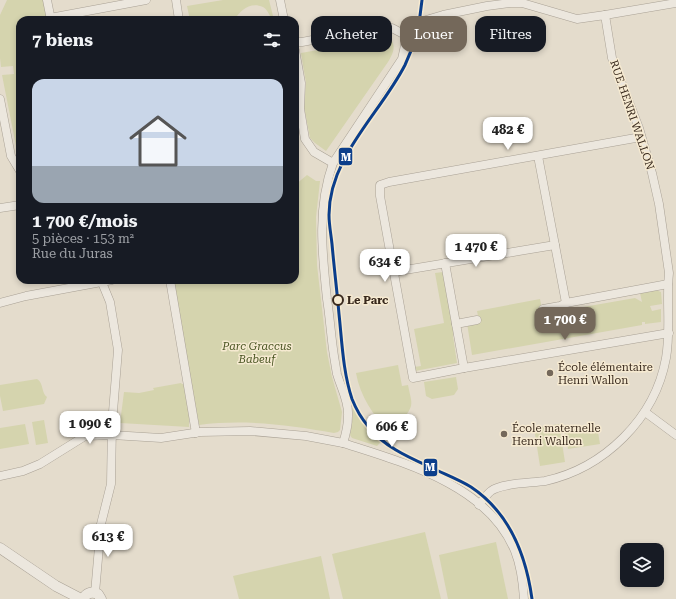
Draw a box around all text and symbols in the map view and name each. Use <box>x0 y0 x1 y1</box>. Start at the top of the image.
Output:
chip: Acheter <box>311 16 392 52</box>
chip: Louer <box>400 16 467 52</box>
chip: Filtres <box>475 16 546 52</box>
icon: filters <box>261 29 283 51</box>
text: 7 biens <box>32 30 93 50</box>
street label: RUE HENRI WALLON <box>607 58 657 172</box>
icon: home <box>122 105 194 177</box>
pin: 482 € <box>480 117 536 151</box>
text: 482 € <box>492 122 524 137</box>
line badge: M <box>338 147 353 166</box>
text: M <box>341 151 352 164</box>
text: 1 700 €/mois <box>32 211 138 231</box>
text: 5 pièces · 153 m² <box>32 231 134 246</box>
pin: 1 470 € <box>439 234 513 268</box>
text: 1 470 € <box>455 239 497 254</box>
text: Rue du Juras <box>32 246 113 261</box>
pin: 634 € <box>357 249 413 283</box>
text: 634 € <box>369 254 401 269</box>
marker: Le Parc <box>332 294 344 306</box>
place label: Le Parc <box>347 294 389 307</box>
pin: 1 700 € <box>528 307 602 341</box>
text: 1 700 € <box>544 312 586 327</box>
park label: Parc Graccus Babeuf <box>221 340 292 366</box>
place label: École élémentaire Henri Wallon <box>558 360 653 387</box>
marker: École élémentaire Henri Wallon <box>545 368 555 378</box>
pin: 1 090 € <box>53 411 127 445</box>
pin: 606 € <box>364 414 420 448</box>
text: 1 090 € <box>69 416 111 431</box>
text: 606 € <box>376 419 408 434</box>
place label: École maternelle Henri Wallon <box>512 421 601 448</box>
marker: École maternelle Henri Wallon <box>499 429 509 439</box>
line badge: M <box>423 458 438 477</box>
text: M <box>425 461 436 474</box>
pin: 613 € <box>80 524 136 558</box>
text: 613 € <box>92 529 124 544</box>
map controls <box>620 543 664 587</box>
button: layers <box>620 543 664 587</box>

